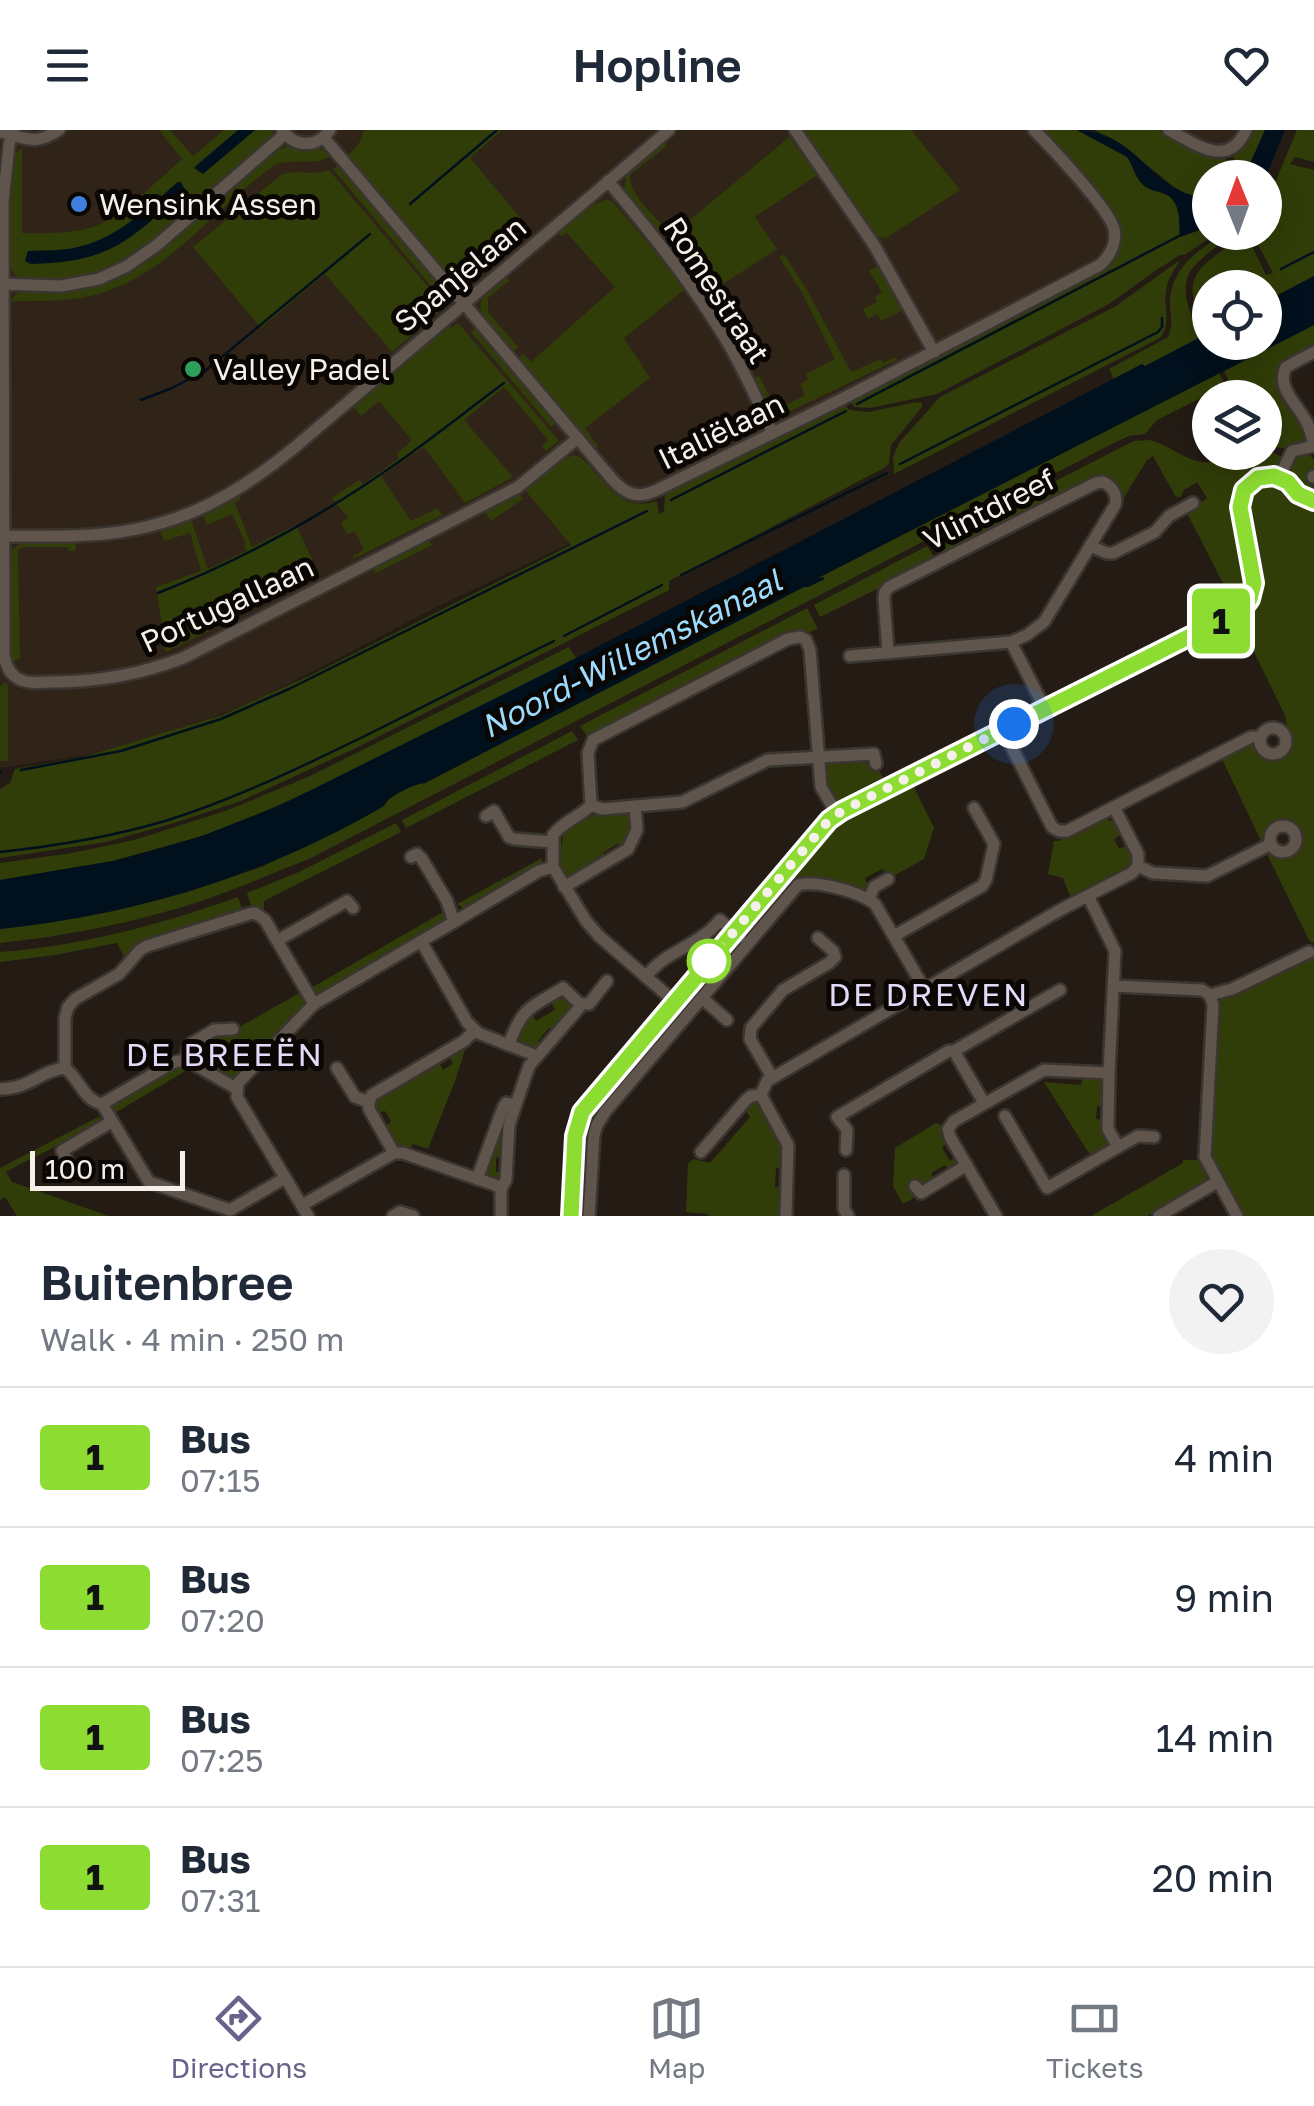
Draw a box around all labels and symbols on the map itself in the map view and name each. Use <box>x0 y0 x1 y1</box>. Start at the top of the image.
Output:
north arrow <box>1192 160 1282 250</box>
place label: Wensink Assen <box>99 186 317 222</box>
marker: Wensink Assen <box>68 193 90 215</box>
street label: Spanjelaan <box>387 209 533 339</box>
street label: Romestraat <box>656 210 778 370</box>
place label: Valley Padel <box>213 351 390 387</box>
marker: Valley Padel <box>182 358 204 380</box>
street label: Italiëlaan <box>652 385 790 477</box>
street label: Vlintdreef <box>917 460 1061 558</box>
street label: Portugallaan <box>135 548 319 660</box>
water label: Noord-Willemskanaal <box>474 560 789 745</box>
line badge: 1 <box>1188 588 1254 654</box>
your location <box>989 699 1039 749</box>
unlabelled marker <box>688 940 730 982</box>
district label: DE DREVEN <box>828 975 1030 1013</box>
district label: DE BREEËN <box>126 1035 324 1073</box>
scale bar <box>30 1146 185 1190</box>

